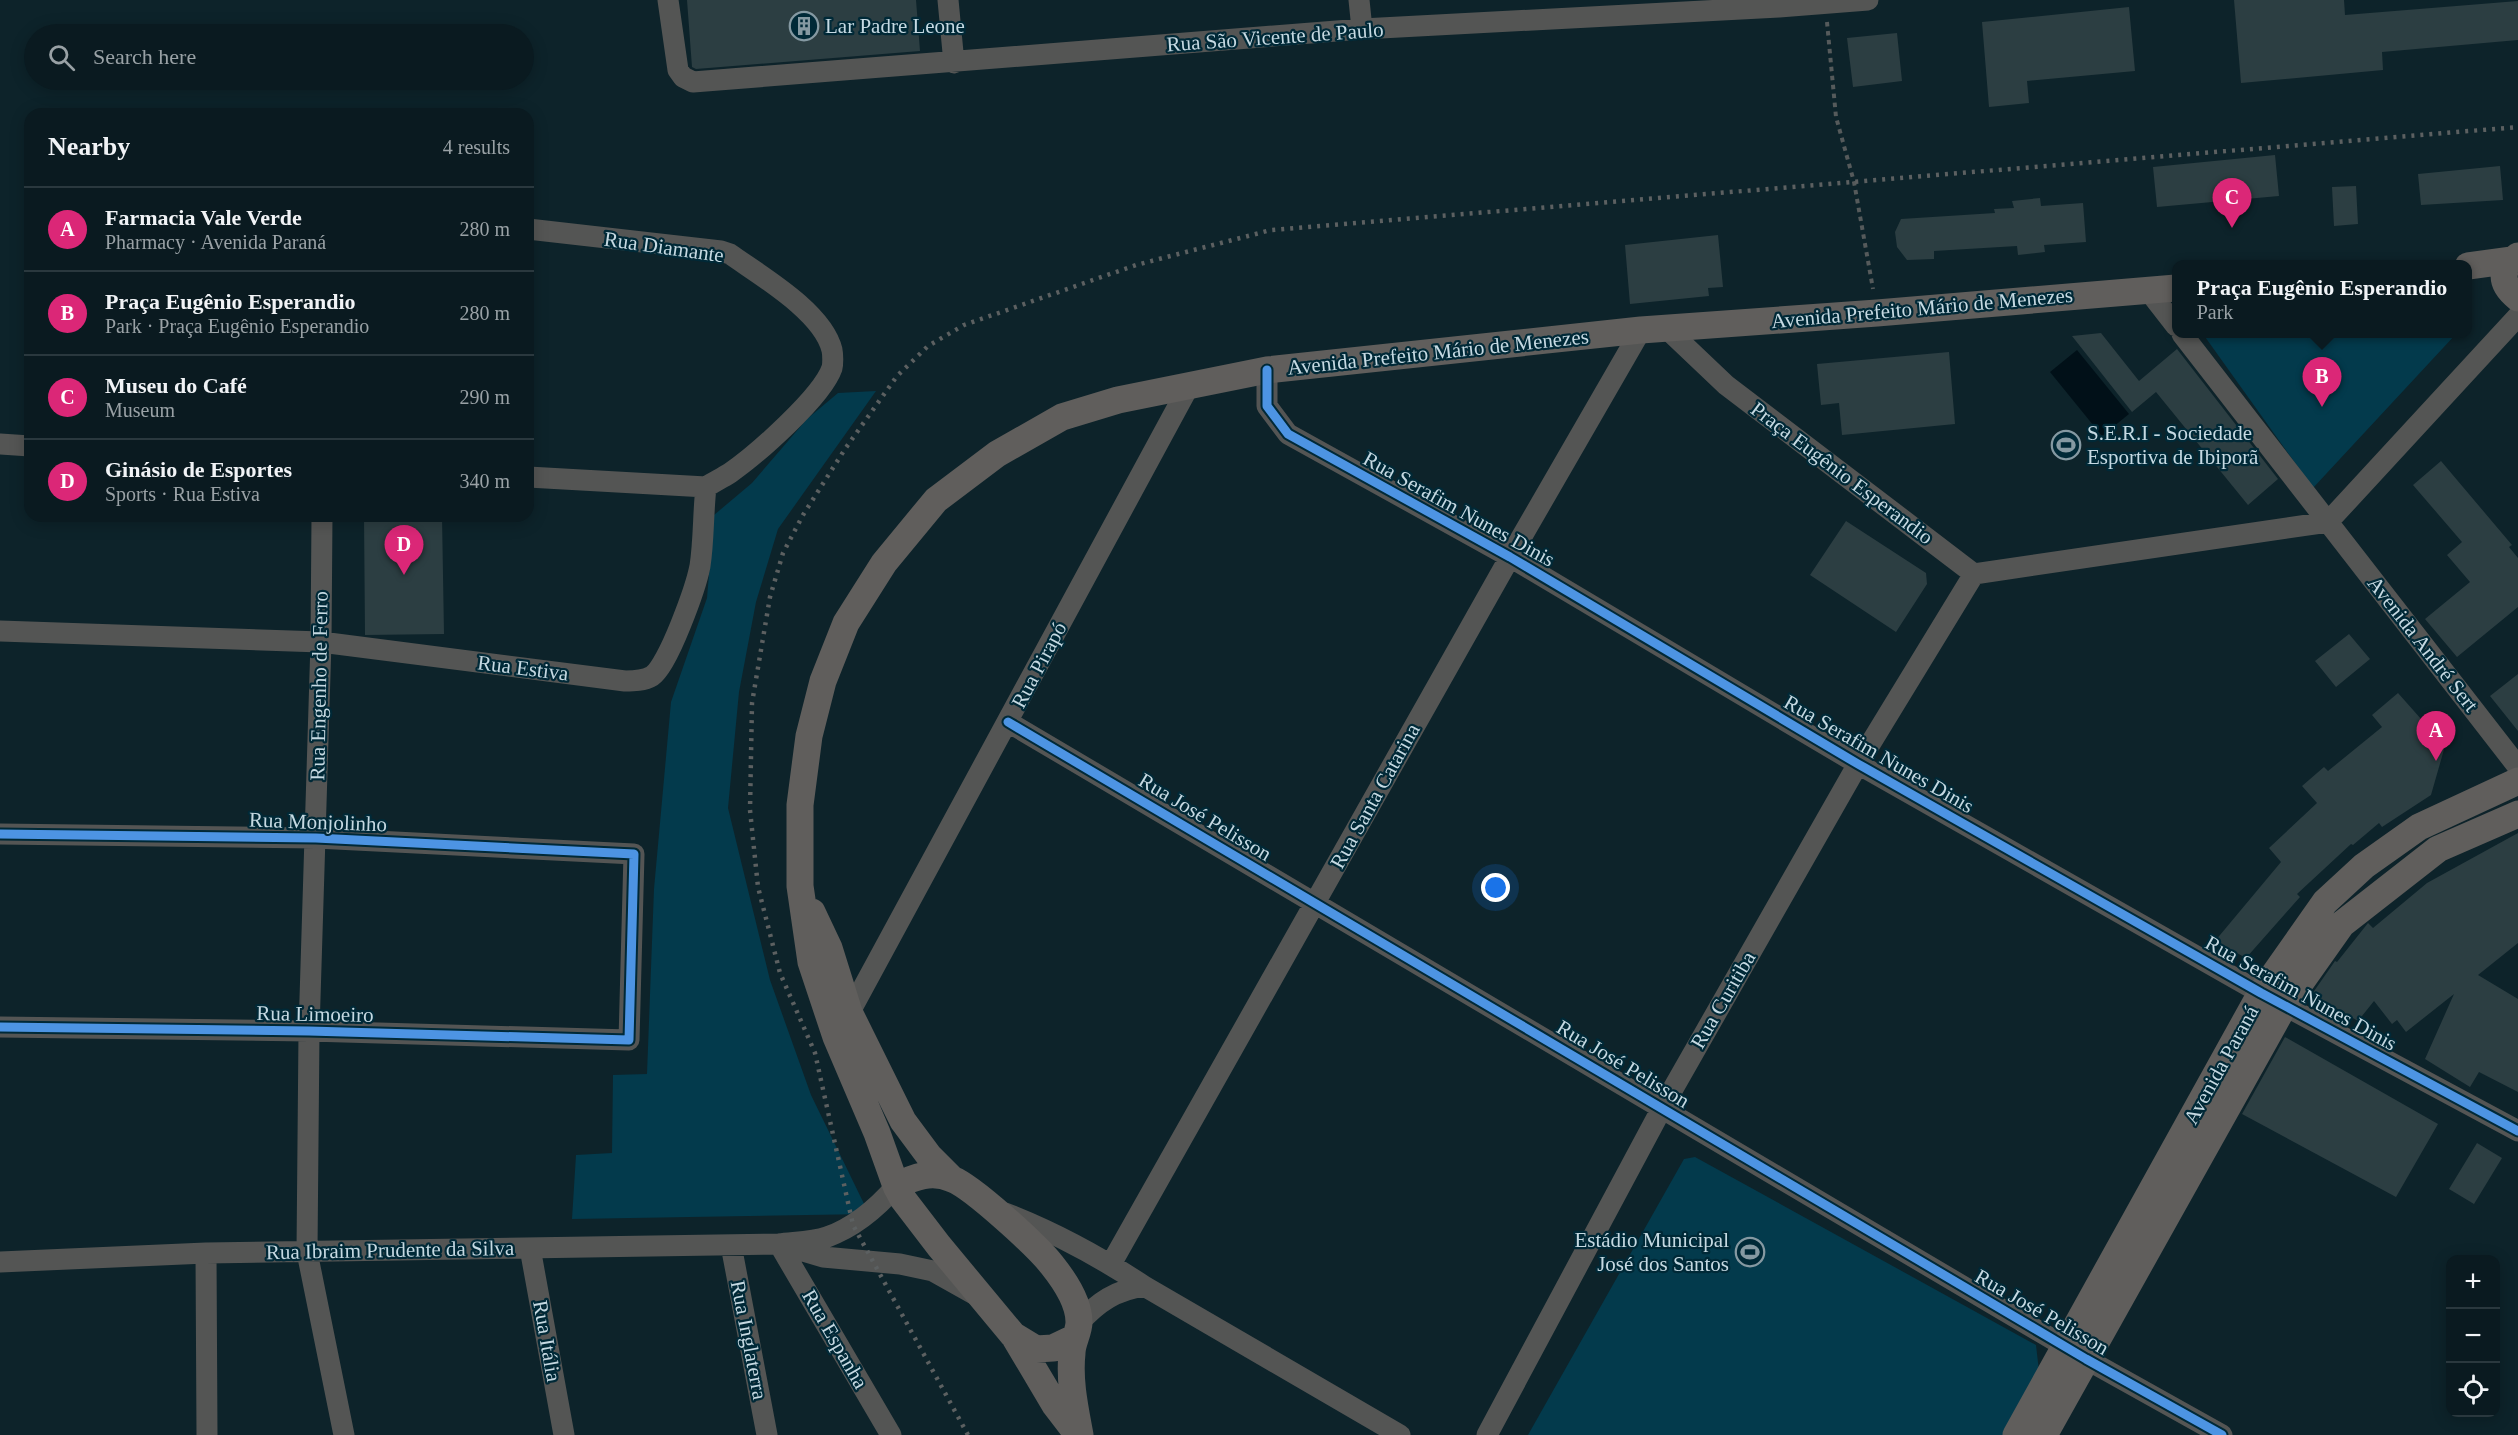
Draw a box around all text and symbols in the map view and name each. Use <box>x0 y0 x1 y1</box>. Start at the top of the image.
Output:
building icon: Lar Padre Leone <box>788 10 820 42</box>
place label: Lar Padre Leone <box>825 14 965 38</box>
street label: Rua São Vicente de Paulo <box>1166 17 1384 57</box>
search box <box>24 24 534 90</box>
icon: search <box>45 41 78 74</box>
text: Search here <box>93 44 196 69</box>
text: Nearby <box>48 132 130 161</box>
text: 4 results <box>443 136 510 158</box>
pin: C <box>2212 178 2252 228</box>
text: Farmacia Vale Verde <box>105 205 302 230</box>
text: A <box>60 218 75 240</box>
text: 280 m <box>459 218 510 240</box>
street label: Rua Diamante <box>603 227 725 267</box>
text: Pharmacy · Avenida Paraná <box>105 231 326 253</box>
popup <box>2172 260 2472 338</box>
text: Praça Eugênio Esperandio <box>2197 275 2447 300</box>
street label: Avenida Prefeito Mário de Menezes <box>1770 283 2074 333</box>
text: Praça Eugênio Esperandio <box>105 289 356 314</box>
text: Park <box>2197 301 2233 323</box>
text: B <box>61 302 74 324</box>
text: 280 m <box>459 302 510 324</box>
text: Park · Praça Eugênio Esperandio <box>105 315 369 337</box>
street label: Avenida Prefeito Mário de Menezes <box>1286 324 1590 380</box>
pin: B <box>2302 358 2342 407</box>
text: Museu do Café <box>105 373 247 398</box>
text: C <box>60 386 75 408</box>
text: 290 m <box>459 386 510 408</box>
street label: Praça Eugênio Esperandio <box>1746 397 1938 549</box>
text: Museum <box>105 399 175 421</box>
place label: S.E.R.I - Sociedade Esportiva de Ibiporã <box>2087 421 2259 469</box>
sports icon: S.E.R.I - Sociedade Esportiva de Ibiporã <box>2050 429 2082 461</box>
street label: Rua Serafim Nunes Dinis <box>1359 446 1559 572</box>
text: Ginásio de Esportes <box>105 457 292 482</box>
text: D <box>60 470 75 492</box>
text: 340 m <box>459 470 510 492</box>
text: Sports · Rua Estiva <box>105 483 260 505</box>
pin: D <box>384 526 424 575</box>
street label: Avenida André Sert <box>2363 572 2483 717</box>
street label: Rua Engenho de Ferro <box>305 591 333 781</box>
street label: Rua Pirapó <box>1006 618 1072 712</box>
street label: Rua Estiva <box>476 651 571 686</box>
street label: Rua Serafim Nunes Dinis <box>1780 690 1978 818</box>
pin: A <box>2416 712 2456 761</box>
street label: Rua Santa Catarina <box>1325 719 1425 873</box>
street label: Rua José Pelisson <box>1134 768 1276 866</box>
street label: Rua Monjolinho <box>248 808 388 836</box>
your location <box>1481 873 1510 902</box>
street label: Rua Serafim Nunes Dinis <box>2201 930 2401 1056</box>
street label: Rua Curitiba <box>1686 947 1761 1053</box>
street label: Rua Limoeiro <box>256 1001 374 1027</box>
street label: Avenida Paraná <box>2179 1001 2264 1129</box>
street label: Rua José Pelisson <box>1552 1015 1694 1113</box>
place label: Estádio Municipal José dos Santos <box>1574 1228 1729 1276</box>
street label: Rua Ibraim Prudente da Silva <box>266 1236 515 1264</box>
sports icon: Estádio Municipal José dos Santos <box>1734 1236 1766 1268</box>
map controls <box>2446 1255 2500 1417</box>
button: + <box>2446 1255 2500 1309</box>
street label: Rua José Pelisson <box>1971 1264 2114 1360</box>
street label: Rua Inglaterra <box>726 1278 772 1402</box>
street label: Rua Espanha <box>797 1285 873 1393</box>
street label: Rua Itália <box>528 1298 566 1384</box>
button: − <box>2446 1309 2500 1363</box>
button: locate <box>2446 1363 2500 1417</box>

